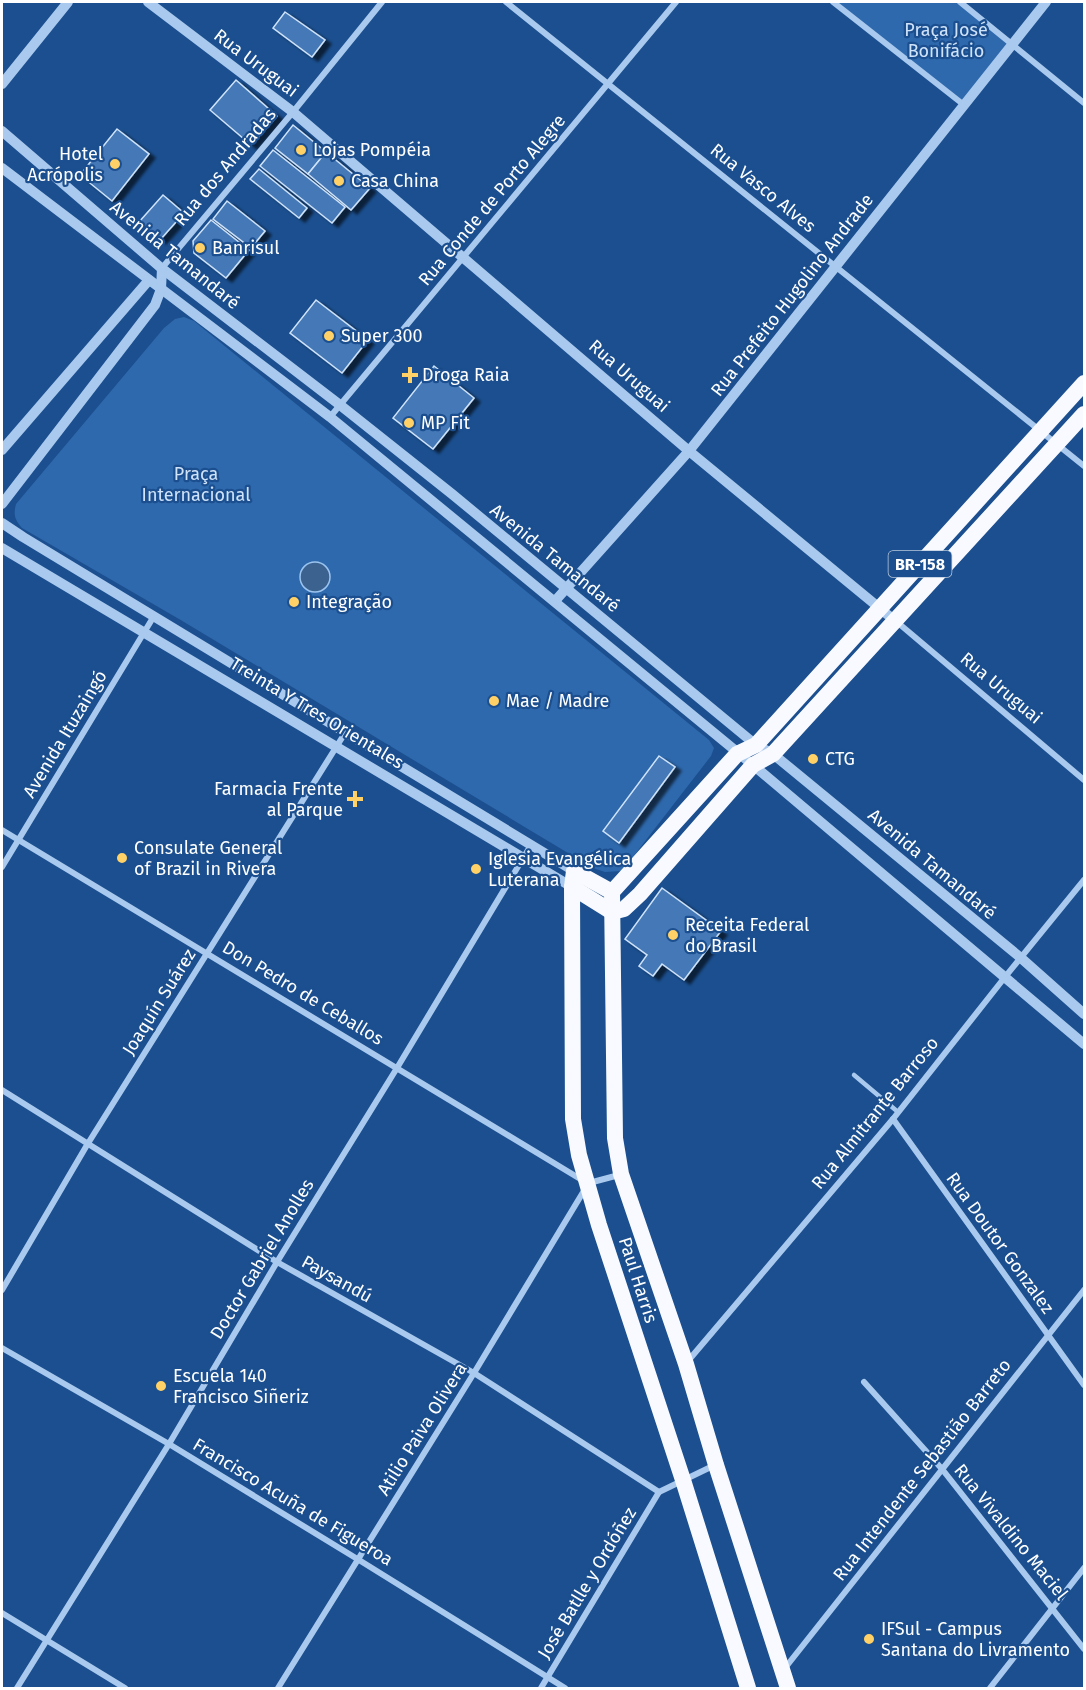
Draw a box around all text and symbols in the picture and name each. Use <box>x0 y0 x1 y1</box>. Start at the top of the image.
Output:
park label: Praça José Bonifácio <box>904 19 988 62</box>
street label: Rua Uruguai <box>210 24 302 102</box>
street label: Rua dos Andradas <box>169 104 281 230</box>
street label: Rua Conde de Porto Alegre <box>414 110 570 290</box>
place label: Lojas Pompéia <box>313 139 431 161</box>
street label: Rua Vasco Alves <box>706 139 820 237</box>
place label: Hotel Acrópolis <box>27 143 103 186</box>
marker: Lojas Pompéia <box>294 143 308 157</box>
marker: Hotel Acrópolis <box>108 157 122 171</box>
place label: Casa China <box>351 170 439 192</box>
marker: Casa China <box>332 174 346 188</box>
street label: Rua Prefeito Hugolino Andrade <box>706 189 878 401</box>
street label: Avenida Tamandaré <box>106 196 244 314</box>
place label: Banrisul <box>212 237 279 259</box>
marker: Banrisul <box>193 241 207 255</box>
place label: Super 300 <box>341 325 423 347</box>
marker: Super 300 <box>322 329 336 343</box>
street label: Rua Uruguai <box>584 335 674 417</box>
place label: Droga Raia <box>422 364 509 386</box>
marker: Droga Raia <box>403 368 417 382</box>
place label: MP Fit <box>421 412 471 434</box>
marker: MP Fit <box>402 416 416 430</box>
park label: Praça Internacional <box>142 463 250 506</box>
street label: Avenida Tamandaré <box>486 499 624 617</box>
road number: BR-158 <box>888 551 952 577</box>
place label: Integração <box>306 591 392 613</box>
marker: Integração <box>287 595 301 609</box>
street label: Rua Uruguai <box>956 647 1046 729</box>
street label: Treinta Y Tres Orientales <box>226 652 408 774</box>
street label: Avenida Ituzaingó <box>18 666 112 802</box>
place label: Mae / Madre <box>506 690 609 712</box>
marker: Mae / Madre <box>487 694 501 708</box>
place label: CTG <box>825 748 855 770</box>
marker: CTG <box>806 752 820 766</box>
place label: Farmacia Frente al Parque <box>214 778 343 821</box>
marker: Farmacia Frente al Parque <box>348 792 362 806</box>
street label: Avenida Tamandaré <box>863 804 1001 924</box>
place label: Consulate General of Brazil in Rivera <box>134 837 282 880</box>
place label: Iglesia Evangélica Luterana <box>488 848 631 891</box>
marker: Consulate General of Brazil in Rivera <box>115 851 129 865</box>
marker: Iglesia Evangélica Luterana <box>469 862 483 876</box>
place label: Receita Federal do Brasil <box>685 914 809 957</box>
marker: Receita Federal do Brasil <box>666 928 680 942</box>
street label: Don Pedro de Ceballos <box>218 936 388 1050</box>
street label: Joaquín Suárez <box>118 945 201 1059</box>
street label: Rua Almitrante Barroso <box>807 1032 943 1194</box>
street label: Rua Doutor Gonzalez <box>941 1168 1059 1318</box>
street label: Doctor Gabriel Anolles <box>205 1175 319 1343</box>
street label: Paul Harris <box>614 1234 662 1326</box>
street label: Paysandú <box>298 1251 376 1307</box>
street label: Rua Intendente Sebastião Barreto <box>828 1355 1016 1585</box>
street label: Atilio Paiva Olivera <box>372 1359 472 1499</box>
place label: Escuela 140 Francisco Siñeriz <box>173 1365 309 1408</box>
marker: Escuela 140 Francisco Siñeriz <box>154 1379 168 1393</box>
street label: Francisco Acuña de Figueroa <box>189 1433 397 1571</box>
street label: Rua Vivaldino Maciel <box>949 1460 1073 1604</box>
street label: José Batlle y Ordóñez <box>533 1503 641 1663</box>
place label: IFSul - Campus Santana do Livramento <box>881 1618 1070 1661</box>
marker: IFSul - Campus Santana do Livramento <box>862 1632 876 1646</box>

